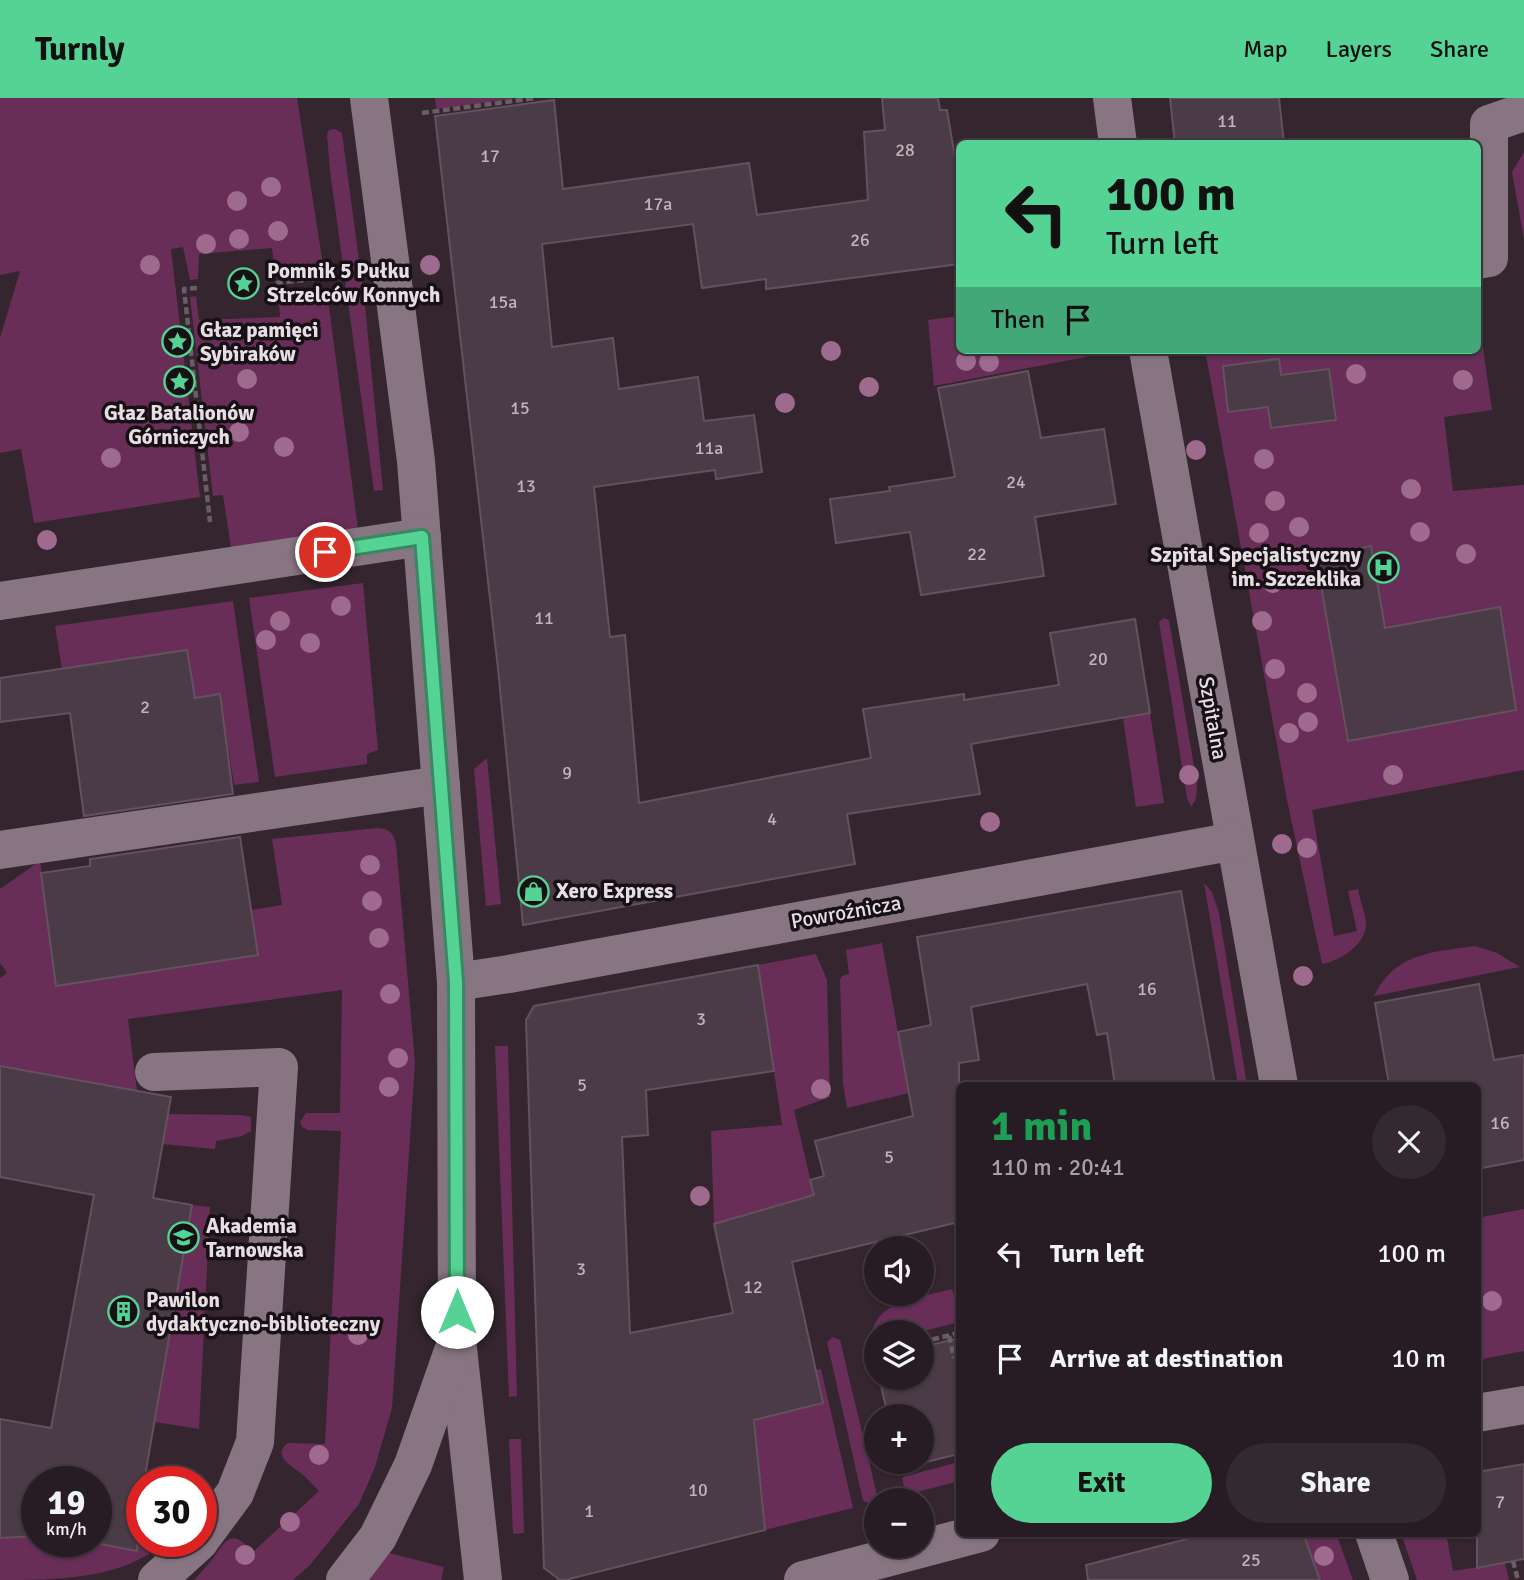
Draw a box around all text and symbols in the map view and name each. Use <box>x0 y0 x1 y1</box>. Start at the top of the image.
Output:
text: Turnly <box>35 29 125 70</box>
text: Map <box>1243 34 1288 64</box>
text: Layers <box>1326 34 1392 64</box>
text: Share <box>1430 34 1489 64</box>
house number: 11 <box>1217 110 1237 132</box>
house number: 28 <box>895 139 915 161</box>
house number: 17 <box>480 145 500 167</box>
text: 100 m <box>1106 164 1236 224</box>
icon: left <box>991 168 1082 259</box>
house number: 17a <box>644 193 672 215</box>
text: Turn left <box>1106 224 1219 263</box>
house number: 26 <box>850 229 870 251</box>
place label: Pomnik 5 Pułku Strzelców Konnych <box>267 258 440 308</box>
place icon: Pomnik 5 Pułku Strzelców Konnych <box>227 266 261 300</box>
house number: 15a <box>489 291 517 313</box>
icon: arrive <box>1059 301 1097 339</box>
text: Then <box>991 304 1045 336</box>
place label: Głaz pamięci Sybiraków <box>200 317 318 367</box>
place icon: Głaz pamięci Sybiraków <box>160 325 194 359</box>
place icon: Głaz Batalionów Górniczych <box>162 364 196 398</box>
house number: 15 <box>510 397 530 419</box>
place label: Głaz Batalionów Górniczych <box>104 400 254 450</box>
house number: 11a <box>695 437 723 459</box>
house number: 24 <box>1006 471 1026 493</box>
house number: 13 <box>516 475 536 497</box>
pin <box>295 522 355 582</box>
icon: arrive <box>306 533 344 571</box>
place label: Szpital Specjalistyczny im. Szczeklika <box>1151 542 1362 592</box>
house number: 22 <box>967 543 987 565</box>
hospital icon: Szpital Specjalistyczny im. Szczeklika <box>1367 550 1401 584</box>
house number: 11 <box>534 607 554 629</box>
house number: 20 <box>1088 648 1108 670</box>
street label: Szpitalna <box>1193 674 1233 762</box>
house number: 2 <box>140 696 150 718</box>
house number: 9 <box>562 762 572 784</box>
house number: 4 <box>767 808 777 830</box>
shop icon: Xero Express <box>516 874 550 908</box>
place label: Xero Express <box>556 878 673 904</box>
street label: Powroźnicza <box>789 890 903 934</box>
house number: 16 <box>1137 978 1157 1000</box>
house number: 3 <box>696 1008 706 1030</box>
house number: 5 <box>577 1074 587 1096</box>
text: 1 min <box>991 1101 1092 1152</box>
button: close <box>1372 1105 1446 1179</box>
house number: 16 <box>1490 1112 1510 1134</box>
house number: 5 <box>884 1146 894 1168</box>
text: 110 m · 20:41 <box>991 1153 1125 1182</box>
place label: Akademia Tarnowska <box>206 1213 304 1263</box>
school or university icon: Akademia Tarnowska <box>166 1221 200 1255</box>
icon: left <box>991 1235 1029 1273</box>
map controls <box>864 1236 934 1558</box>
button: sound <box>864 1236 934 1306</box>
text: Turn left <box>1050 1238 1144 1270</box>
text: 100 m <box>1377 1238 1446 1270</box>
house number: 3 <box>576 1258 586 1280</box>
position arrow <box>420 1275 494 1349</box>
house number: 12 <box>743 1276 763 1298</box>
place label: Pawilon dydaktyczno-biblioteczny <box>146 1287 381 1337</box>
building icon: Pawilon dydaktyczno-biblioteczny <box>106 1295 140 1329</box>
button: layers <box>864 1320 934 1390</box>
icon: arrive <box>991 1340 1029 1378</box>
text: Arrive at destination <box>1050 1343 1283 1375</box>
text: 10 m <box>1391 1343 1446 1375</box>
button: + <box>864 1404 934 1474</box>
button: Exit <box>991 1443 1212 1523</box>
button: Share <box>1226 1443 1446 1523</box>
speed limit sign: 30 <box>126 1466 217 1557</box>
house number: 10 <box>688 1479 708 1501</box>
text: 19 <box>48 1481 85 1524</box>
button: − <box>864 1488 934 1558</box>
house number: 7 <box>1495 1491 1505 1513</box>
house number: 1 <box>584 1500 594 1522</box>
text: km/h <box>46 1518 87 1540</box>
house number: 25 <box>1241 1549 1261 1571</box>

